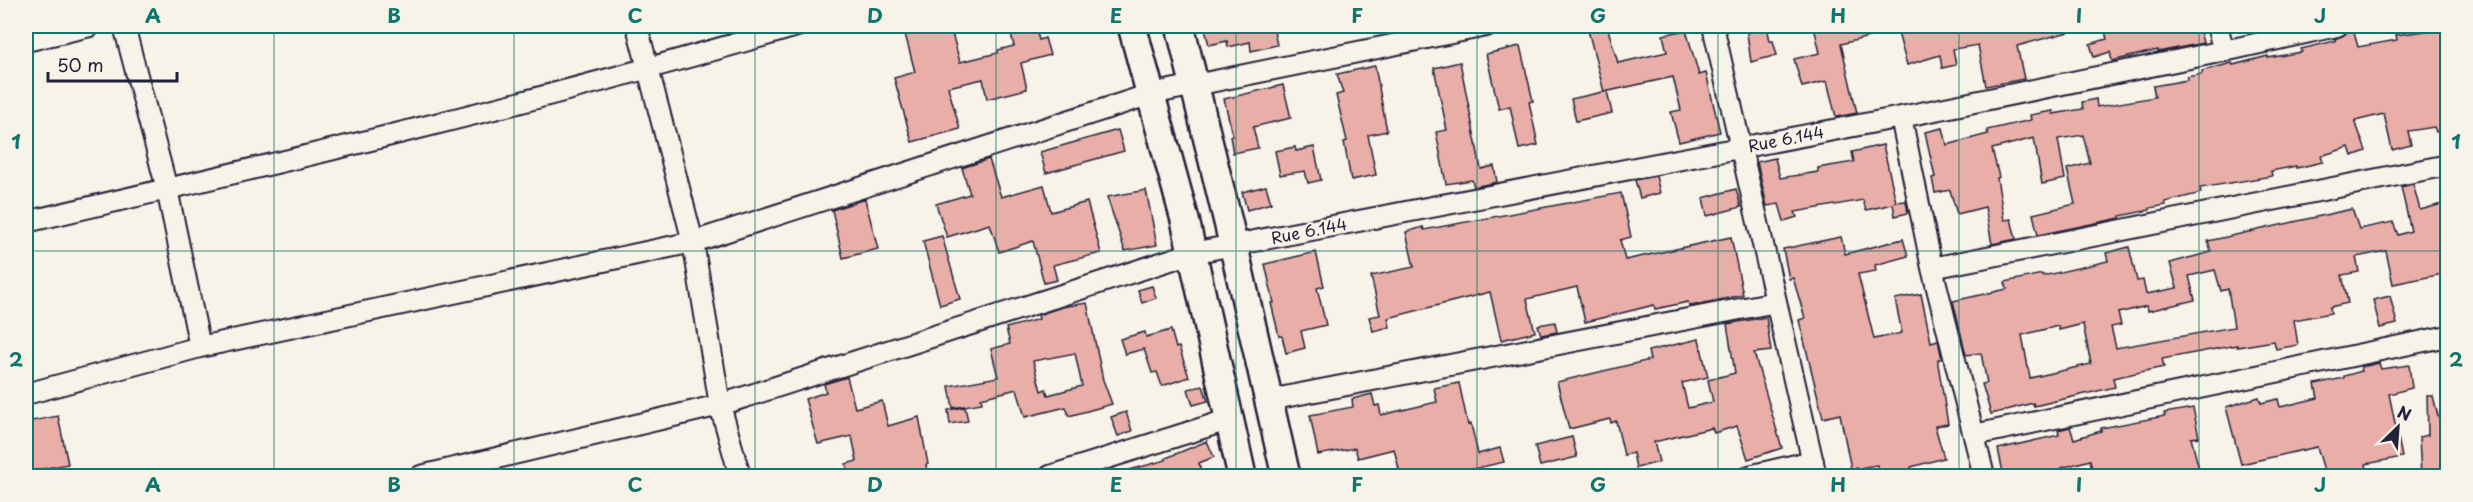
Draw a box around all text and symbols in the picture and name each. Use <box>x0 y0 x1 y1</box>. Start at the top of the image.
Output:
text: A <box>145 0 161 30</box>
text: B <box>387 0 401 30</box>
text: C <box>627 0 643 30</box>
text: D <box>867 0 883 30</box>
text: E <box>1110 0 1122 30</box>
text: F <box>1351 0 1363 30</box>
text: G <box>1590 0 1606 30</box>
text: H <box>1830 0 1846 30</box>
text: I <box>2076 0 2082 30</box>
text: J <box>2314 0 2326 30</box>
scale bar <box>48 45 177 83</box>
text: 50 m <box>57 51 104 78</box>
street label: Rue 6.144 <box>1746 119 1826 157</box>
text: 1 <box>11 126 21 156</box>
text: 1 <box>2451 126 2461 156</box>
street label: Rue 6.144 <box>1269 211 1349 249</box>
text: 2 <box>9 344 23 374</box>
text: 2 <box>2449 344 2463 374</box>
north arrow <box>2368 397 2428 457</box>
text: N <box>2394 399 2416 426</box>
text: A <box>145 469 161 499</box>
text: B <box>387 469 401 499</box>
text: C <box>627 469 643 499</box>
text: D <box>867 469 883 499</box>
text: E <box>1110 469 1122 499</box>
text: F <box>1351 469 1363 499</box>
text: G <box>1590 469 1606 499</box>
text: H <box>1830 469 1846 499</box>
text: I <box>2076 469 2082 499</box>
text: J <box>2314 469 2326 499</box>

